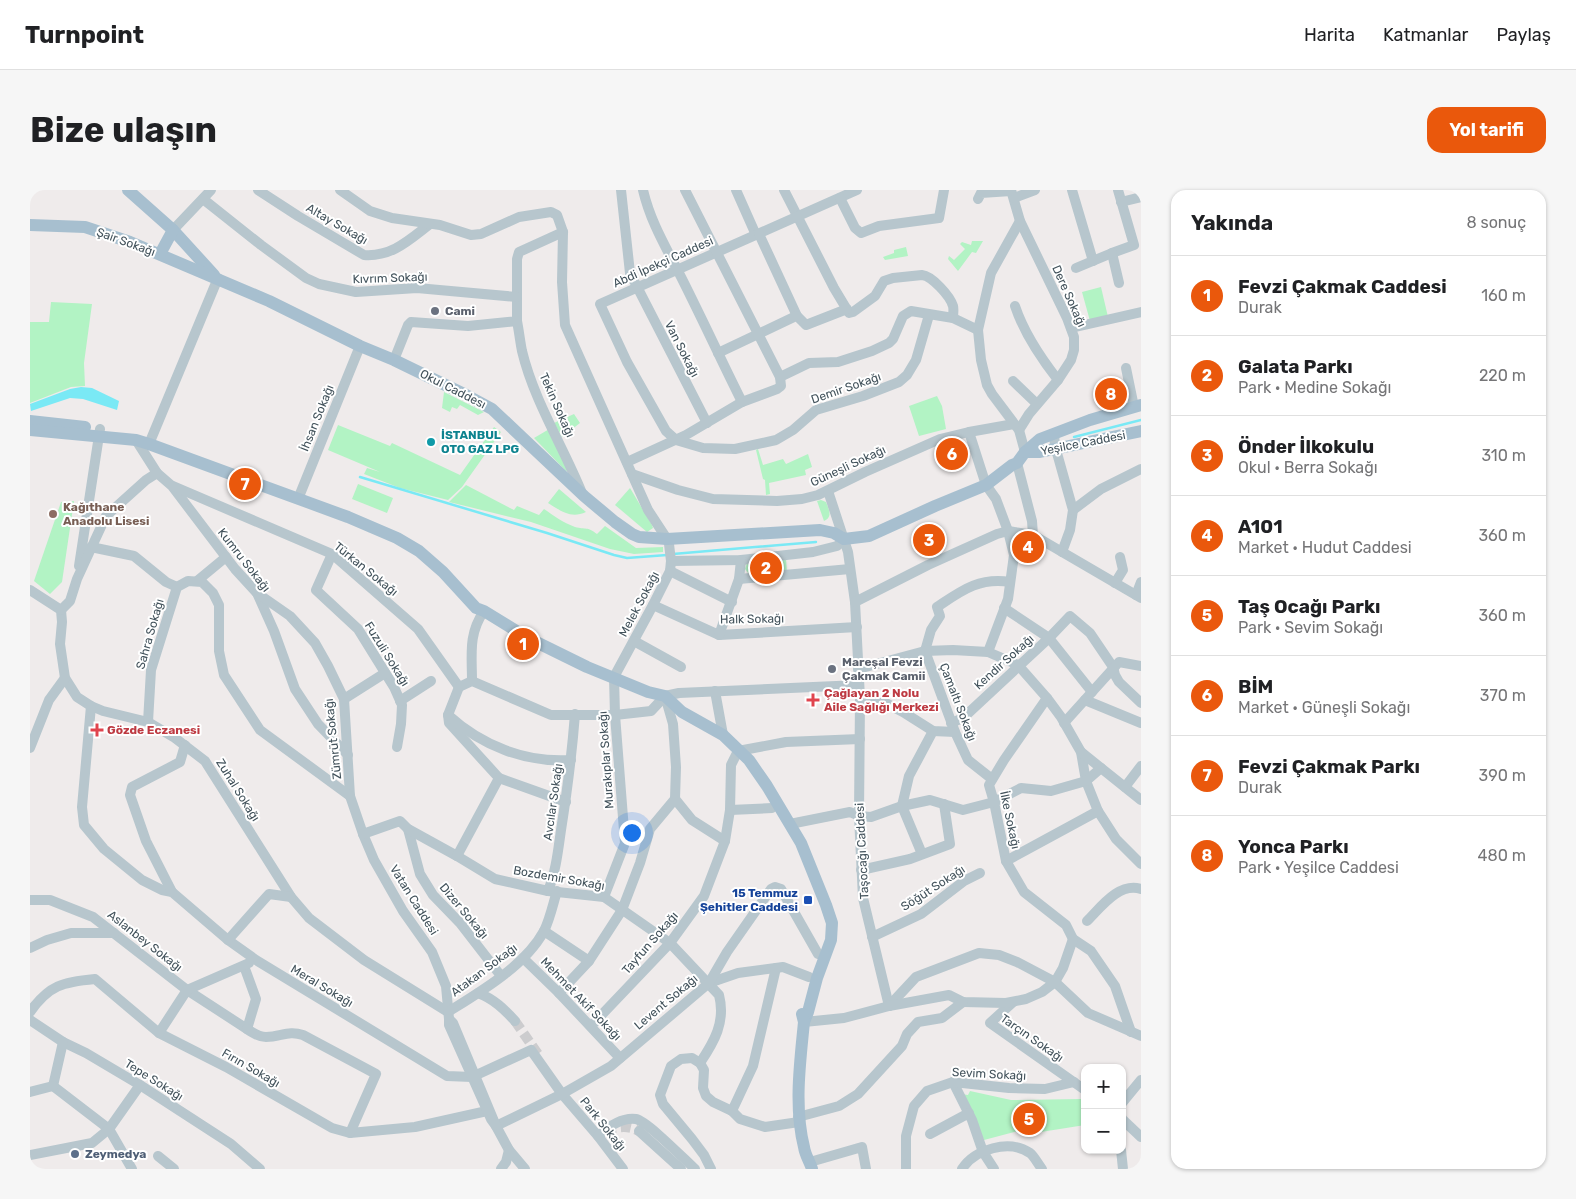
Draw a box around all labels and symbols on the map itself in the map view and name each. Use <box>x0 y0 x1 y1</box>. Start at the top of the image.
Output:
street label: Altay Sokağı <box>304 201 370 247</box>
street label: Şair Sokağı <box>95 225 157 259</box>
street label: Abdi İpekçi Caddesi <box>611 234 715 290</box>
street label: Dere Sokağı <box>1049 263 1089 329</box>
street label: Kıvrım Sokağı <box>352 270 428 286</box>
place label: Cami <box>445 304 475 318</box>
marker: Cami <box>429 305 441 317</box>
street label: Van Sokağı <box>662 319 702 379</box>
street label: Okul Caddesı <box>418 366 488 412</box>
street label: Demir Sokağı <box>809 369 883 406</box>
street label: Tekin Sokağı <box>537 371 577 439</box>
pin: 8 <box>1095 375 1127 413</box>
street label: İhsan Sokağı <box>297 383 337 453</box>
place label: İSTANBUL OTO GAZ LPG <box>441 428 520 456</box>
street label: Yeşilce Caddesi <box>1039 428 1127 458</box>
pin: 6 <box>936 435 968 473</box>
marker: İSTANBUL OTO GAZ LPG <box>425 436 437 448</box>
street label: Güneşli Sokağı <box>808 442 888 490</box>
pin: 7 <box>229 465 261 503</box>
place label: Kağıthane Anadolu Lisesi <box>63 500 149 528</box>
marker: Kağıthane Anadolu Lisesi <box>47 508 59 520</box>
pin: 3 <box>913 521 945 559</box>
street label: Kumru Sokağı <box>215 525 273 595</box>
pin: 4 <box>1012 528 1044 566</box>
street label: Türkan Sokağı <box>331 539 401 599</box>
pin: 2 <box>750 549 782 587</box>
street label: Melek Sokağı <box>616 569 662 639</box>
street label: Sahra Sokağı <box>133 597 167 671</box>
street label: Halk Sokağı <box>720 611 784 627</box>
street label: Fuzuli Sokağı <box>362 619 412 689</box>
pin: 1 <box>507 625 539 663</box>
street label: Kendir Sokağı <box>971 632 1037 692</box>
place label: Mareşal Fevzi Çakmak Camii <box>842 655 925 683</box>
street label: Çamaltı Sokağı <box>937 661 979 743</box>
marker: Mareşal Fevzi Çakmak Camii <box>826 663 838 675</box>
place label: Çağlayan 2 Nolu Aile Sağlığı Merkezi <box>824 686 939 714</box>
marker: Çağlayan 2 Nolu Aile Sağlığı Merkezi <box>806 693 820 707</box>
street label: Zümrüt Sokağı <box>322 698 344 780</box>
street label: Murakıplar Sokağı <box>596 711 616 809</box>
place label: Gözde Eczanesi <box>107 723 200 737</box>
marker: Gözde Eczanesi <box>91 724 103 736</box>
street label: Zuhal Sokağı <box>213 756 263 824</box>
street label: Avcılar Sokağı <box>541 763 565 841</box>
street label: İlke Sokağı <box>997 790 1023 850</box>
street label: Taşocağı Caddesi <box>852 802 872 899</box>
your location <box>619 820 645 846</box>
street label: Vatan Caddesi <box>387 862 441 938</box>
street label: Söğüt Sokağı <box>898 862 968 914</box>
street label: Bozdemir Sokağı <box>512 863 606 893</box>
street label: Dizer Sokağı <box>437 880 491 942</box>
place label: 15 Temmuz Şehitler Caddesi <box>700 886 798 914</box>
marker: 15 Temmuz Şehitler Caddesi <box>802 894 814 906</box>
street label: Aslanbey Sokağı <box>105 907 185 975</box>
street label: Tayfun Sokağı <box>619 909 681 977</box>
street label: Atakan Sokağı <box>448 941 520 999</box>
street label: Mehmet Akif Sokağı <box>538 955 624 1043</box>
street label: Meral Sokağı <box>288 962 356 1010</box>
street label: Levent Sokağı <box>632 971 701 1033</box>
street label: Tarçın Sokağı <box>998 1011 1066 1065</box>
street label: Fırın Sokağı <box>219 1046 283 1090</box>
street label: Tepe Sokağı <box>122 1056 186 1104</box>
street label: Sevim Sokağı <box>952 1065 1027 1083</box>
street label: Park Sokağı <box>577 1094 629 1154</box>
pin: 5 <box>1013 1100 1045 1138</box>
place label: Zeymedya <box>85 1147 146 1161</box>
marker: Zeymedya <box>69 1148 81 1160</box>

